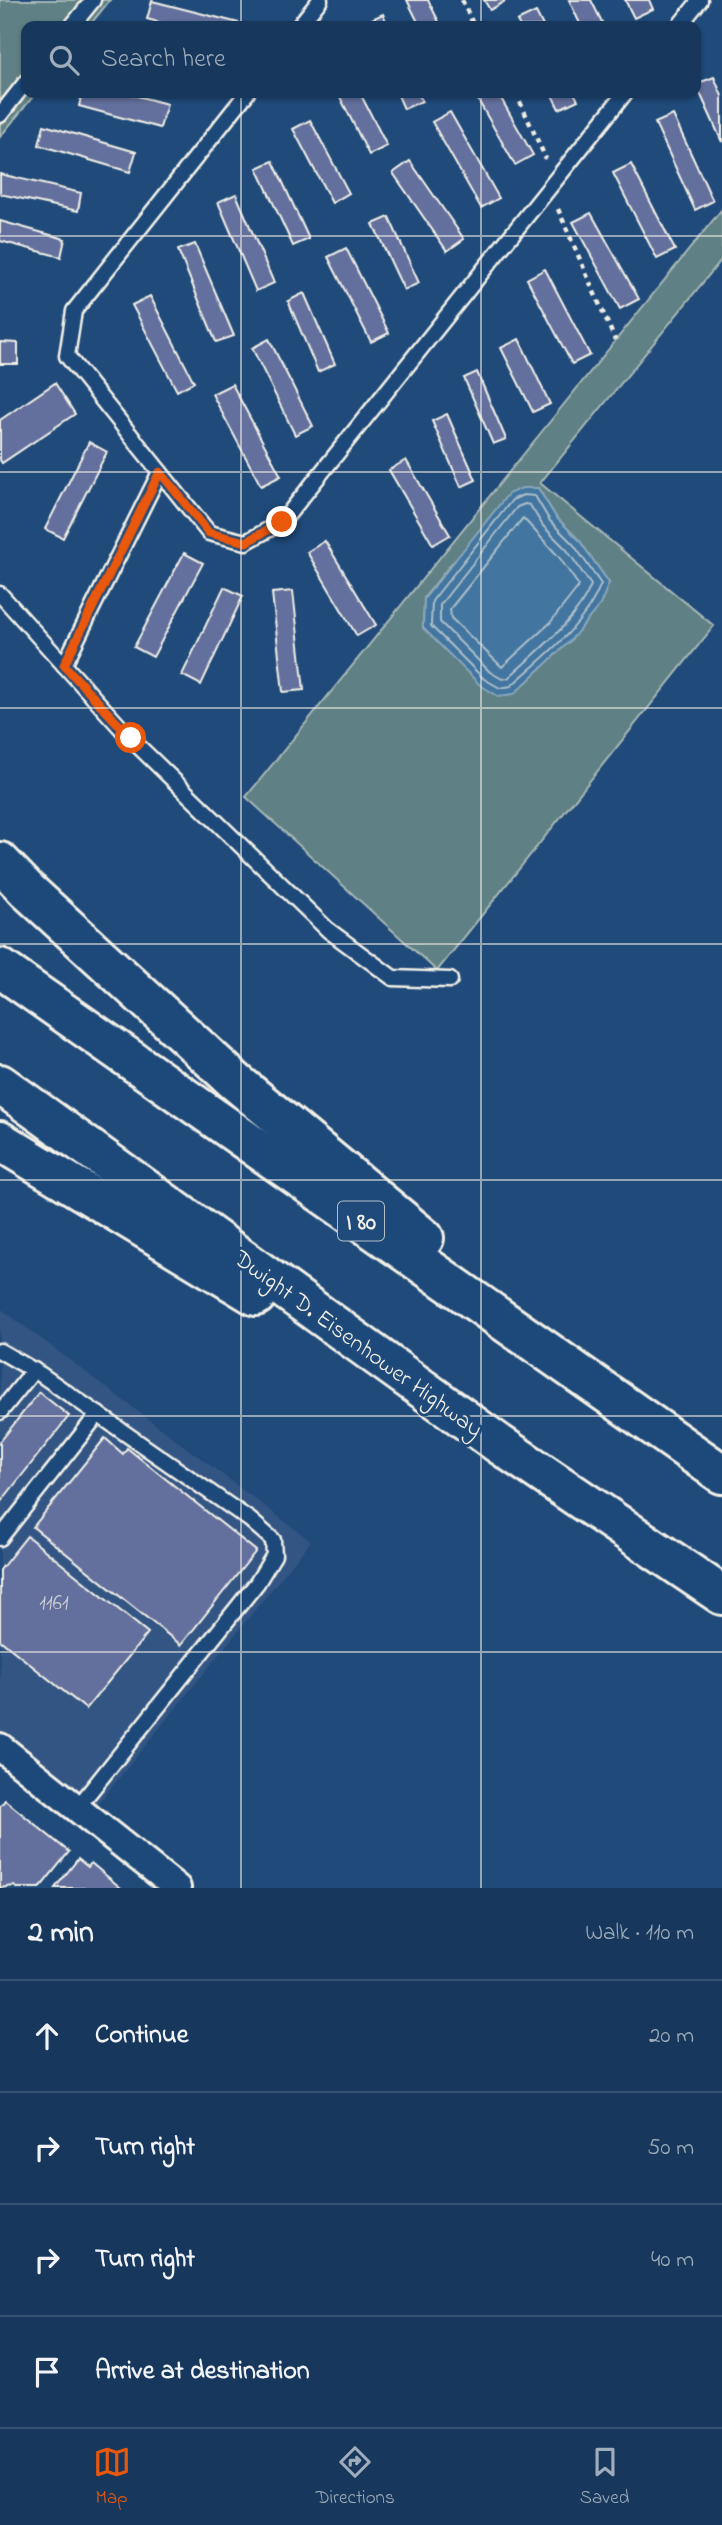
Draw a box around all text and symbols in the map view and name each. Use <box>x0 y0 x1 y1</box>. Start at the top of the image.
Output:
search box <box>21 21 701 98</box>
icon: search <box>45 41 83 79</box>
text: Search here <box>101 41 226 79</box>
route end <box>266 506 297 537</box>
route start <box>115 722 146 753</box>
road number: I 80 <box>338 1202 384 1240</box>
street label: Dwight D. Eisenhower Highway <box>224 1242 489 1448</box>
house number: 1161 <box>39 1589 69 1619</box>
text: 2 min <box>28 1912 94 1956</box>
text: Walk · 110 m <box>585 1917 694 1950</box>
icon: ahead <box>28 2017 66 2055</box>
text: Continue <box>95 2017 188 2055</box>
text: 20 m <box>649 2020 694 2053</box>
icon: right <box>28 2129 66 2167</box>
text: Turn right <box>95 2129 195 2167</box>
text: 50 m <box>647 2132 694 2165</box>
icon: right <box>28 2241 66 2279</box>
text: Turn right <box>95 2241 195 2279</box>
text: 40 m <box>651 2244 694 2277</box>
icon: arrive <box>28 2353 66 2391</box>
text: Arrive at destination <box>95 2353 310 2391</box>
tab: Map <box>93 2443 131 2512</box>
tab: Directions <box>316 2443 395 2512</box>
tab: Saved <box>580 2443 629 2512</box>

